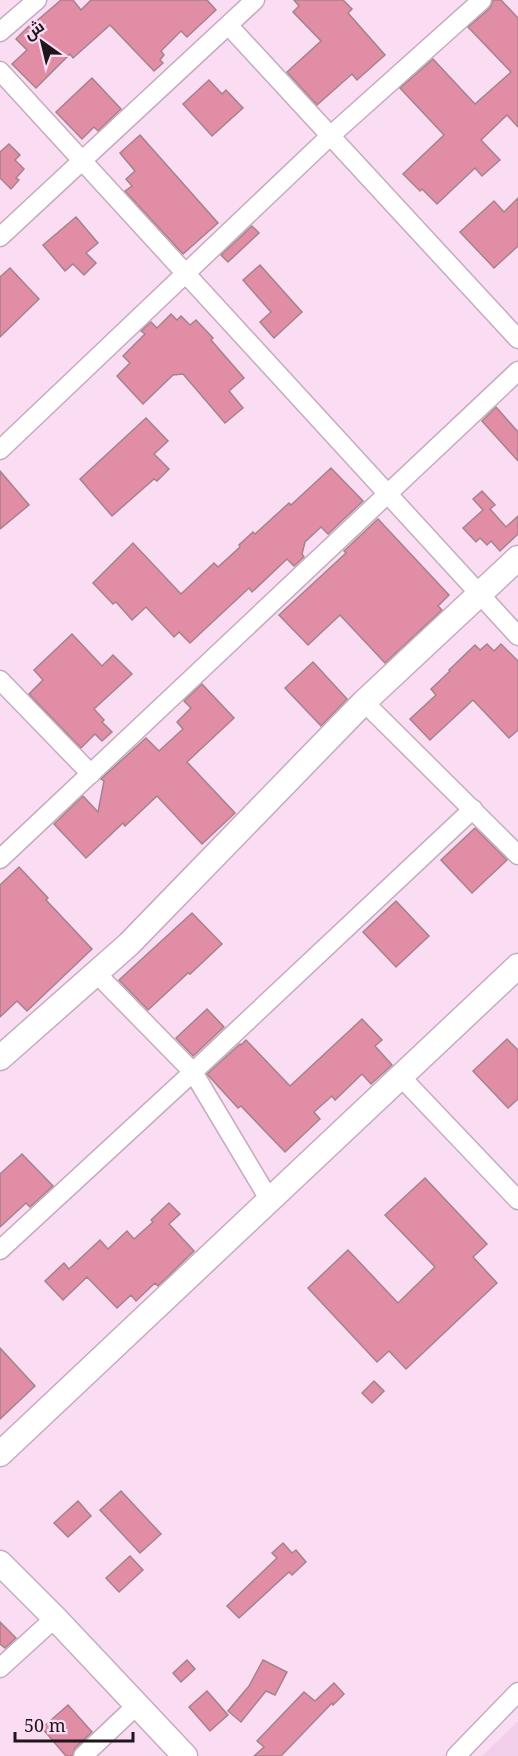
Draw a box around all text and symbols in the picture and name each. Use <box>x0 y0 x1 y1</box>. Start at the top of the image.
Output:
north arrow <box>12 12 72 72</box>
text: ش <box>19 15 48 44</box>
scale bar <box>15 1705 134 1743</box>
text: 50 m <box>24 1713 66 1737</box>

